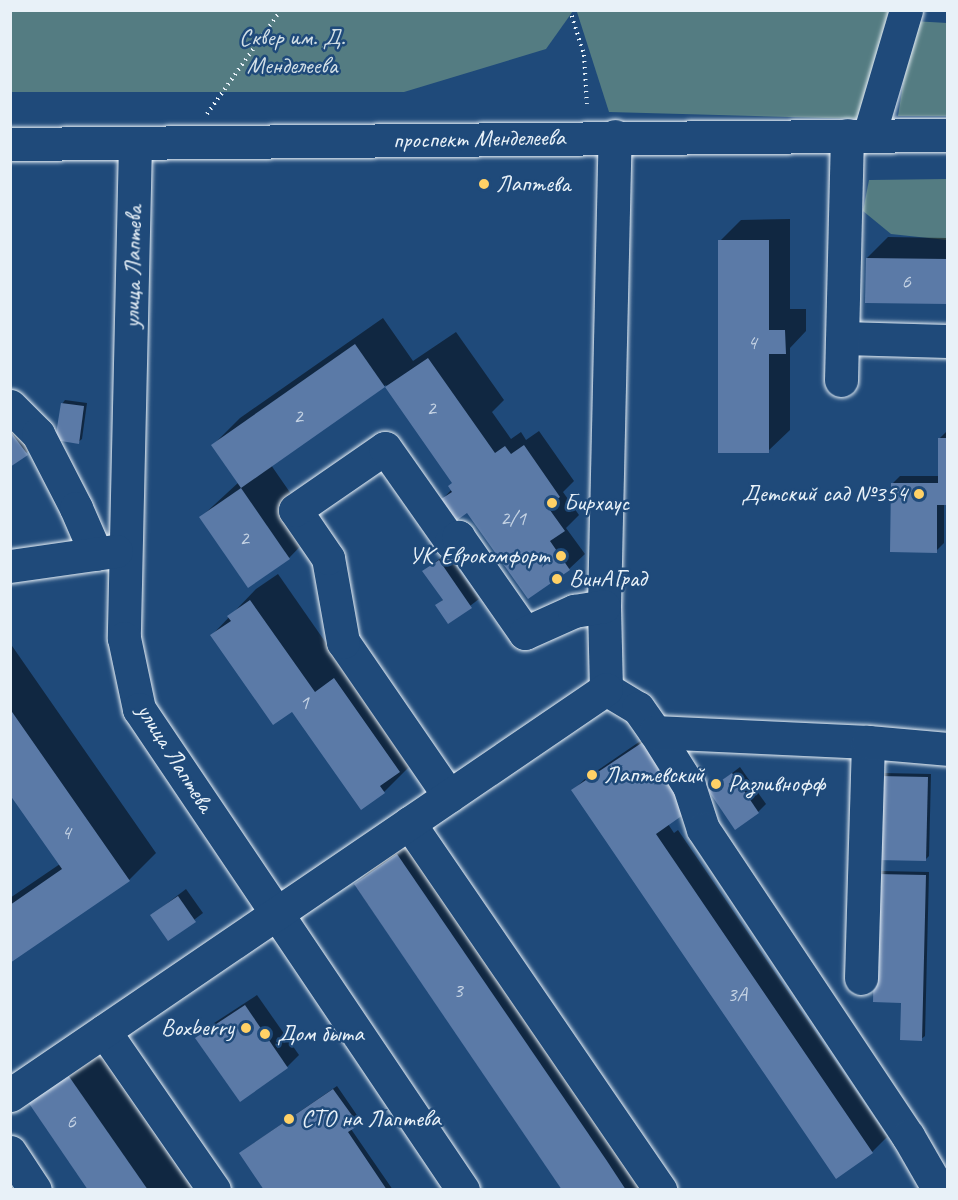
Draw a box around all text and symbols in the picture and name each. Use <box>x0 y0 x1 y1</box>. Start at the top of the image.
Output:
park label: Сквер им. Д. Менделеева <box>240 24 344 80</box>
street label: проспект Менделеева <box>393 123 565 155</box>
place label: Лаптева <box>496 170 570 198</box>
marker: Лаптева <box>477 177 491 191</box>
street label: улица Лаптева <box>118 204 148 330</box>
house number: 6 <box>901 268 911 294</box>
house number: 4 <box>747 329 757 355</box>
house number: 2 <box>426 395 436 421</box>
house number: 2 <box>293 403 303 429</box>
place label: Детский сад №354 <box>741 480 907 508</box>
marker: Детский сад №354 <box>912 487 926 501</box>
place label: Бирхаус <box>564 489 629 517</box>
marker: Бирхаус <box>545 496 559 510</box>
house number: 2/1 <box>500 505 526 531</box>
house number: 2 <box>239 525 249 551</box>
place label: УК Еврокомфорт <box>409 542 549 570</box>
marker: УК Еврокомфорт <box>554 549 568 563</box>
place label: ВинАГрад <box>569 565 646 593</box>
marker: ВинАГрад <box>550 572 564 586</box>
house number: 1 <box>299 689 309 715</box>
street label: улица Лаптева <box>129 697 221 819</box>
place label: Лаптевский <box>604 761 704 789</box>
marker: Лаптевский <box>585 768 599 782</box>
place label: Разливнофф <box>728 770 825 798</box>
marker: Разливнофф <box>709 777 723 791</box>
house number: 4 <box>61 819 71 845</box>
house number: 3 <box>453 977 463 1003</box>
house number: 3А <box>727 981 747 1007</box>
place label: Boxberry <box>161 1014 234 1042</box>
place label: Дом быта <box>277 1020 364 1048</box>
marker: Boxberry <box>239 1021 253 1035</box>
marker: Дом быта <box>258 1027 272 1041</box>
place label: СТО на Лаптева <box>301 1105 441 1133</box>
house number: 6 <box>66 1108 76 1134</box>
marker: СТО на Лаптева <box>282 1112 296 1126</box>

